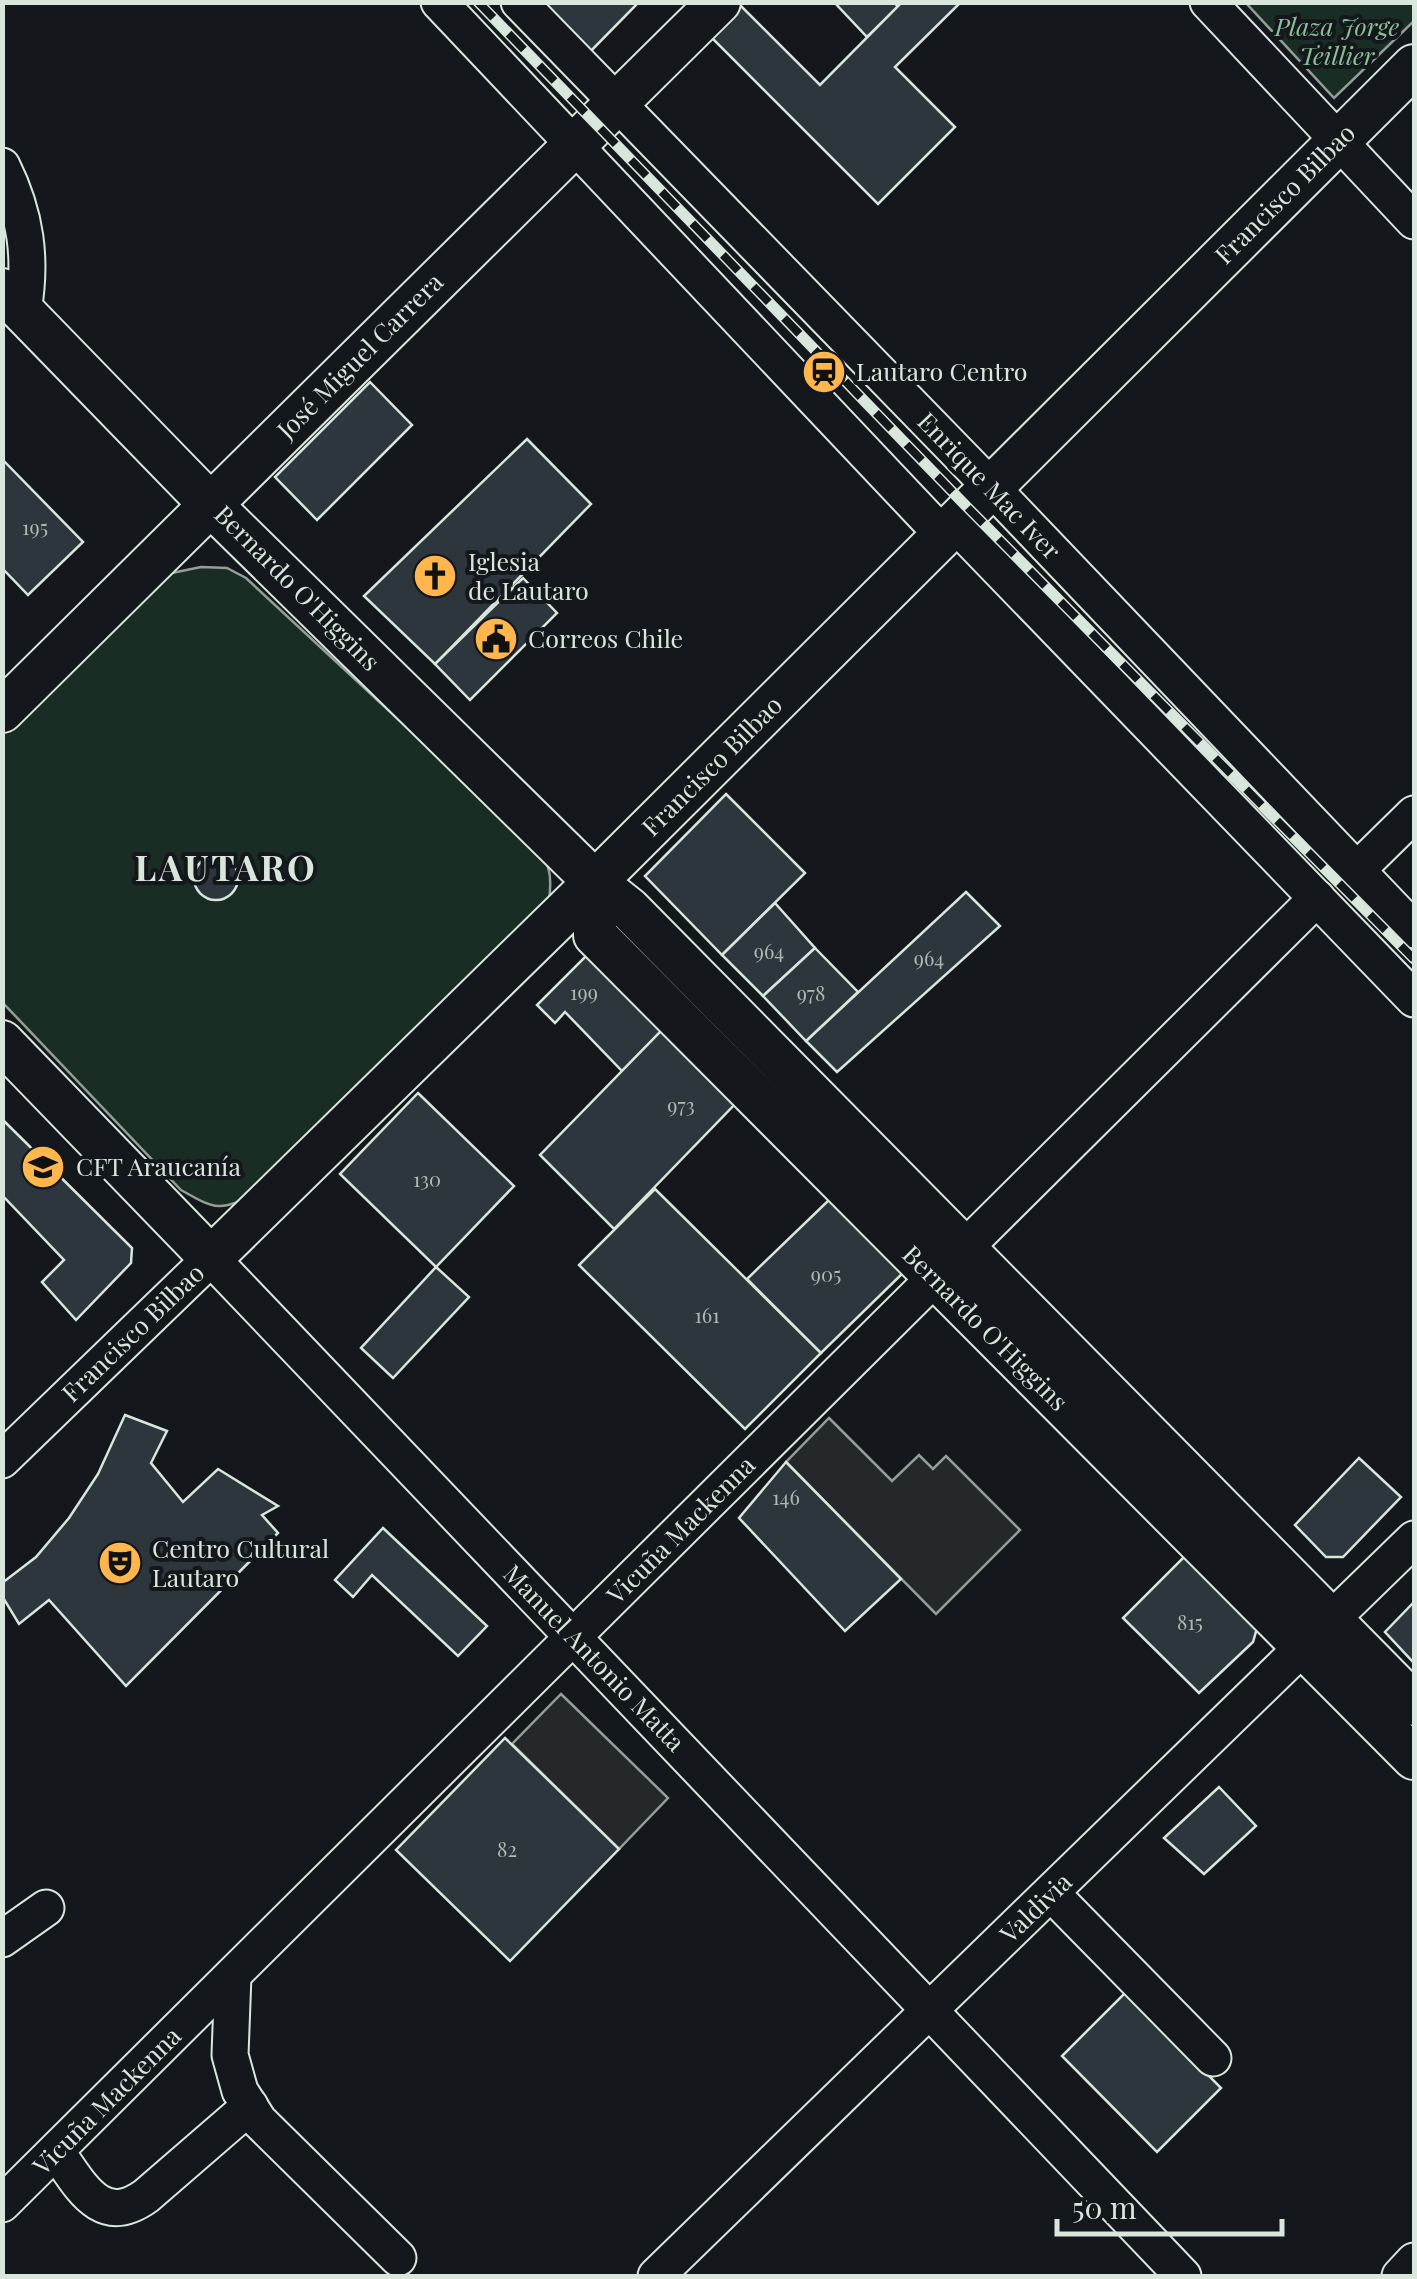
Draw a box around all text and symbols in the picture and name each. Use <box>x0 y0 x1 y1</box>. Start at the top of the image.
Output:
park label: Plaza Jorge Teillier <box>1274 9 1400 71</box>
street label: Francisco Bilbao <box>1207 116 1361 270</box>
street label: José Miguel Carrera <box>268 264 449 446</box>
station icon: Lautaro Centro <box>801 349 847 395</box>
place label: Lautaro Centro <box>856 354 1027 387</box>
street label: Enrique Mac Iver <box>911 404 1069 566</box>
street label: Bernardo O'Higgins <box>208 497 388 677</box>
house number: 195 <box>22 513 48 540</box>
place label: Iglesia de Lautaro <box>468 544 589 606</box>
church icon: Iglesia de Lautaro <box>412 553 458 599</box>
public building icon: Correos Chile <box>473 616 519 662</box>
place label: Correos Chile <box>528 621 683 654</box>
street label: Francisco Bilbao <box>634 688 788 842</box>
district label: LAUTARO <box>135 843 317 890</box>
house number: 964 <box>754 937 784 964</box>
house number: 964 <box>914 944 944 971</box>
house number: 199 <box>570 978 598 1005</box>
house number: 978 <box>797 979 825 1006</box>
house number: 973 <box>667 1091 695 1118</box>
school or university icon: CFT Araucanía <box>20 1144 66 1190</box>
place label: CFT Araucanía <box>76 1149 241 1182</box>
house number: 130 <box>413 1165 441 1192</box>
street label: Bernardo O'Higgins <box>896 1237 1076 1417</box>
street label: Francisco Bilbao <box>54 1256 210 1408</box>
house number: 905 <box>811 1260 841 1287</box>
house number: 161 <box>694 1301 720 1328</box>
street label: Vicuña Mackenna <box>598 1447 762 1611</box>
house number: 146 <box>772 1483 800 1510</box>
place label: Centro Cultural Lautaro <box>152 1531 329 1593</box>
theatre icon: Centro Cultural Lautaro <box>97 1540 143 1586</box>
street label: Manuel Antonio Matta <box>497 1557 693 1758</box>
house number: 815 <box>1177 1608 1203 1635</box>
house number: 82 <box>497 1835 517 1862</box>
street label: Valdivia <box>991 1864 1078 1950</box>
street label: Vicuña Mackenna <box>24 2018 188 2182</box>
scale bar <box>1057 2174 1282 2236</box>
text: 50 m <box>1072 2187 1137 2227</box>

